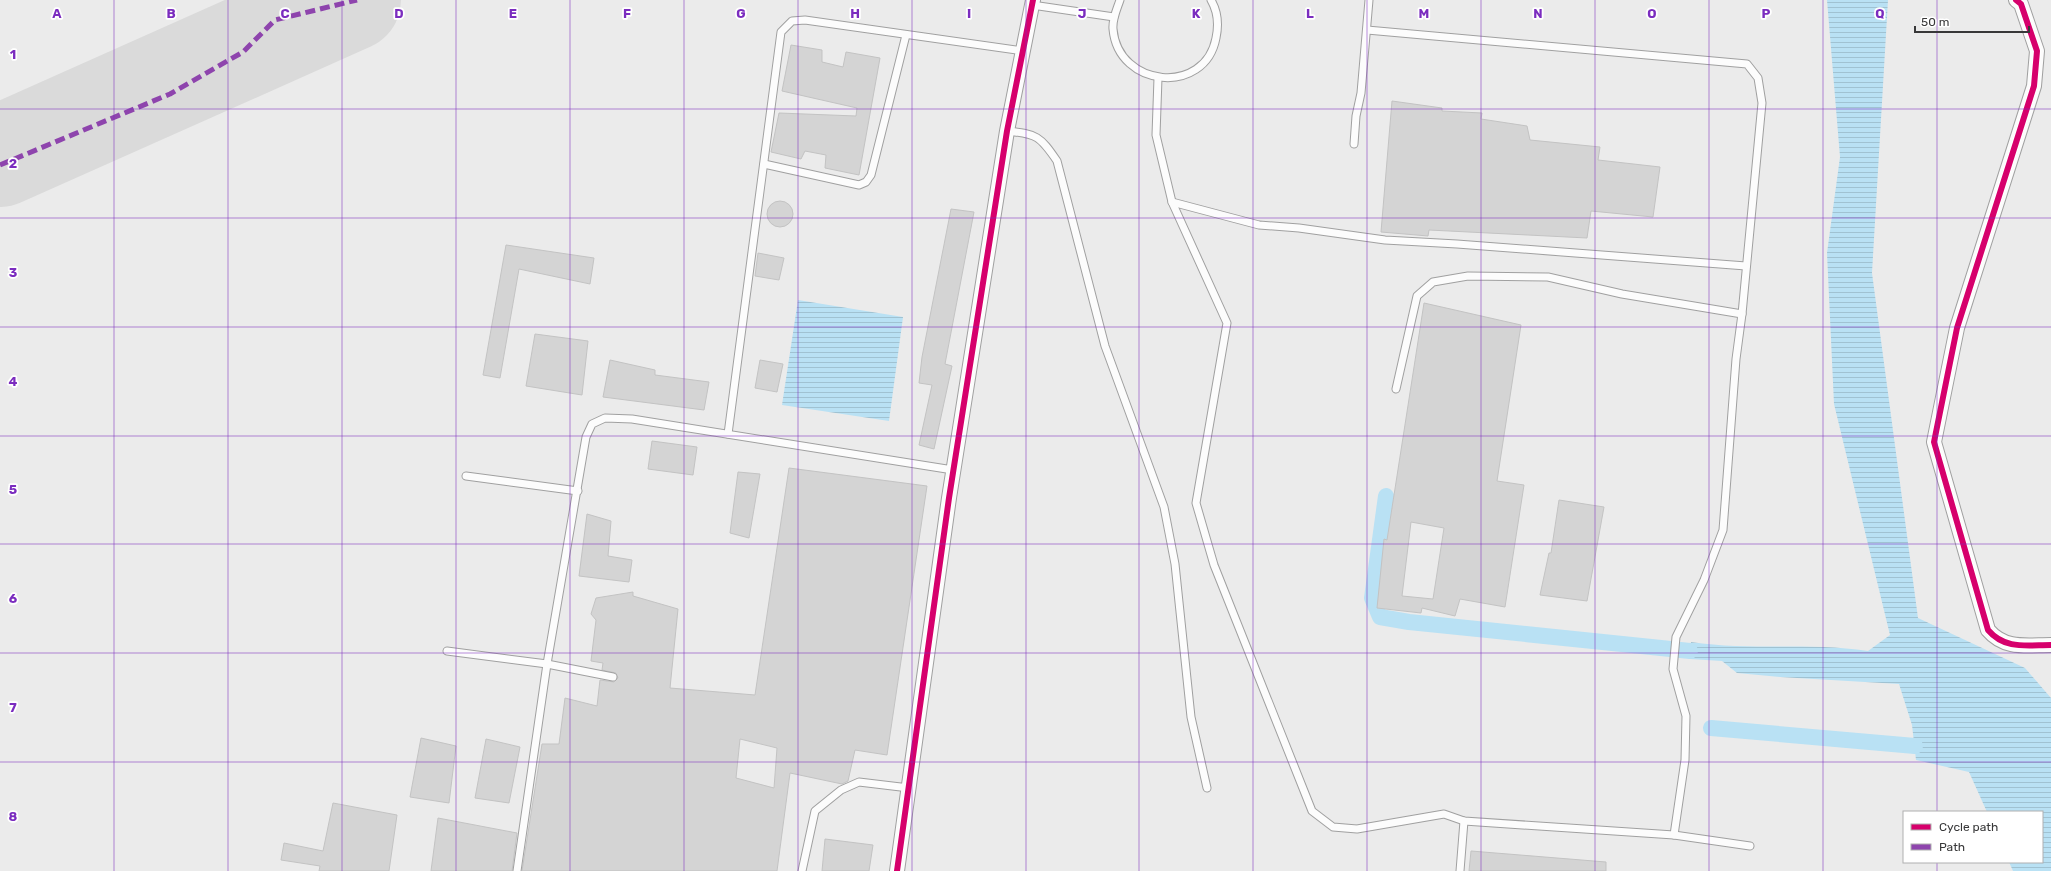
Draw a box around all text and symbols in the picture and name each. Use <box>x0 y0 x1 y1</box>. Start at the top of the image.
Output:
text: A <box>52 6 62 21</box>
text: B <box>166 6 176 21</box>
text: C <box>280 6 290 21</box>
text: D <box>394 6 404 21</box>
text: E <box>509 6 517 21</box>
text: F <box>623 6 631 21</box>
text: G <box>736 6 746 21</box>
text: H <box>850 6 860 21</box>
text: I <box>967 6 971 21</box>
text: J <box>1078 6 1086 21</box>
text: K <box>1192 6 1201 21</box>
text: L <box>1306 6 1314 21</box>
text: M <box>1419 6 1429 21</box>
text: N <box>1533 6 1543 21</box>
text: O <box>1647 6 1657 21</box>
text: P <box>1762 6 1771 21</box>
text: Q <box>1875 6 1885 21</box>
scale bar <box>1915 8 2029 34</box>
text: 50 m <box>1921 15 1949 29</box>
text: 1 <box>10 47 16 62</box>
text: 2 <box>9 156 17 171</box>
text: 3 <box>9 265 18 280</box>
text: 4 <box>9 374 18 389</box>
text: 5 <box>9 482 17 497</box>
text: 6 <box>9 591 18 606</box>
text: 7 <box>9 700 17 715</box>
text: 8 <box>9 809 18 824</box>
legend <box>1903 811 2043 863</box>
text: Cycle path <box>1939 820 1998 834</box>
text: Path <box>1939 840 1965 854</box>

